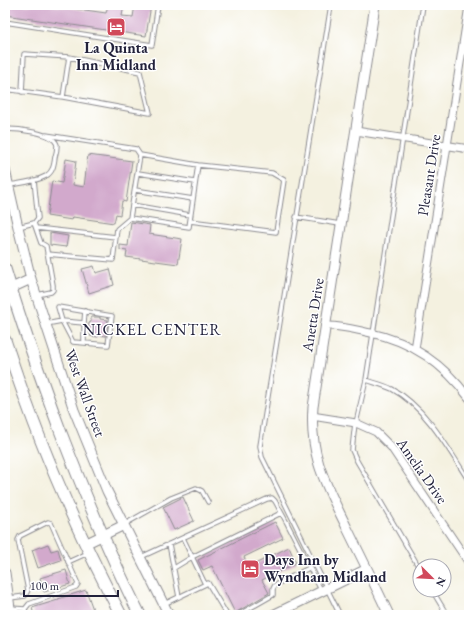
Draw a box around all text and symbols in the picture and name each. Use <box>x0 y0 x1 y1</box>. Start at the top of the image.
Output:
hotel icon: La Quinta Inn Midland <box>105 16 127 38</box>
place label: La Quinta Inn Midland <box>76 38 157 74</box>
street label: Pleasant Drive <box>413 133 444 217</box>
street label: Anetta Drive <box>297 276 328 354</box>
district label: NICKEL CENTER <box>82 319 222 340</box>
street label: West Wall Street <box>61 346 110 440</box>
street label: Amelia Drive <box>392 433 452 507</box>
place label: Days Inn by Wyndham Midland <box>264 550 387 586</box>
hotel icon: Days Inn by Wyndham Midland <box>239 558 261 580</box>
north arrow <box>412 558 452 598</box>
scale bar <box>24 572 118 598</box>
text: N <box>433 575 449 589</box>
text: 100 m <box>30 578 60 594</box>

